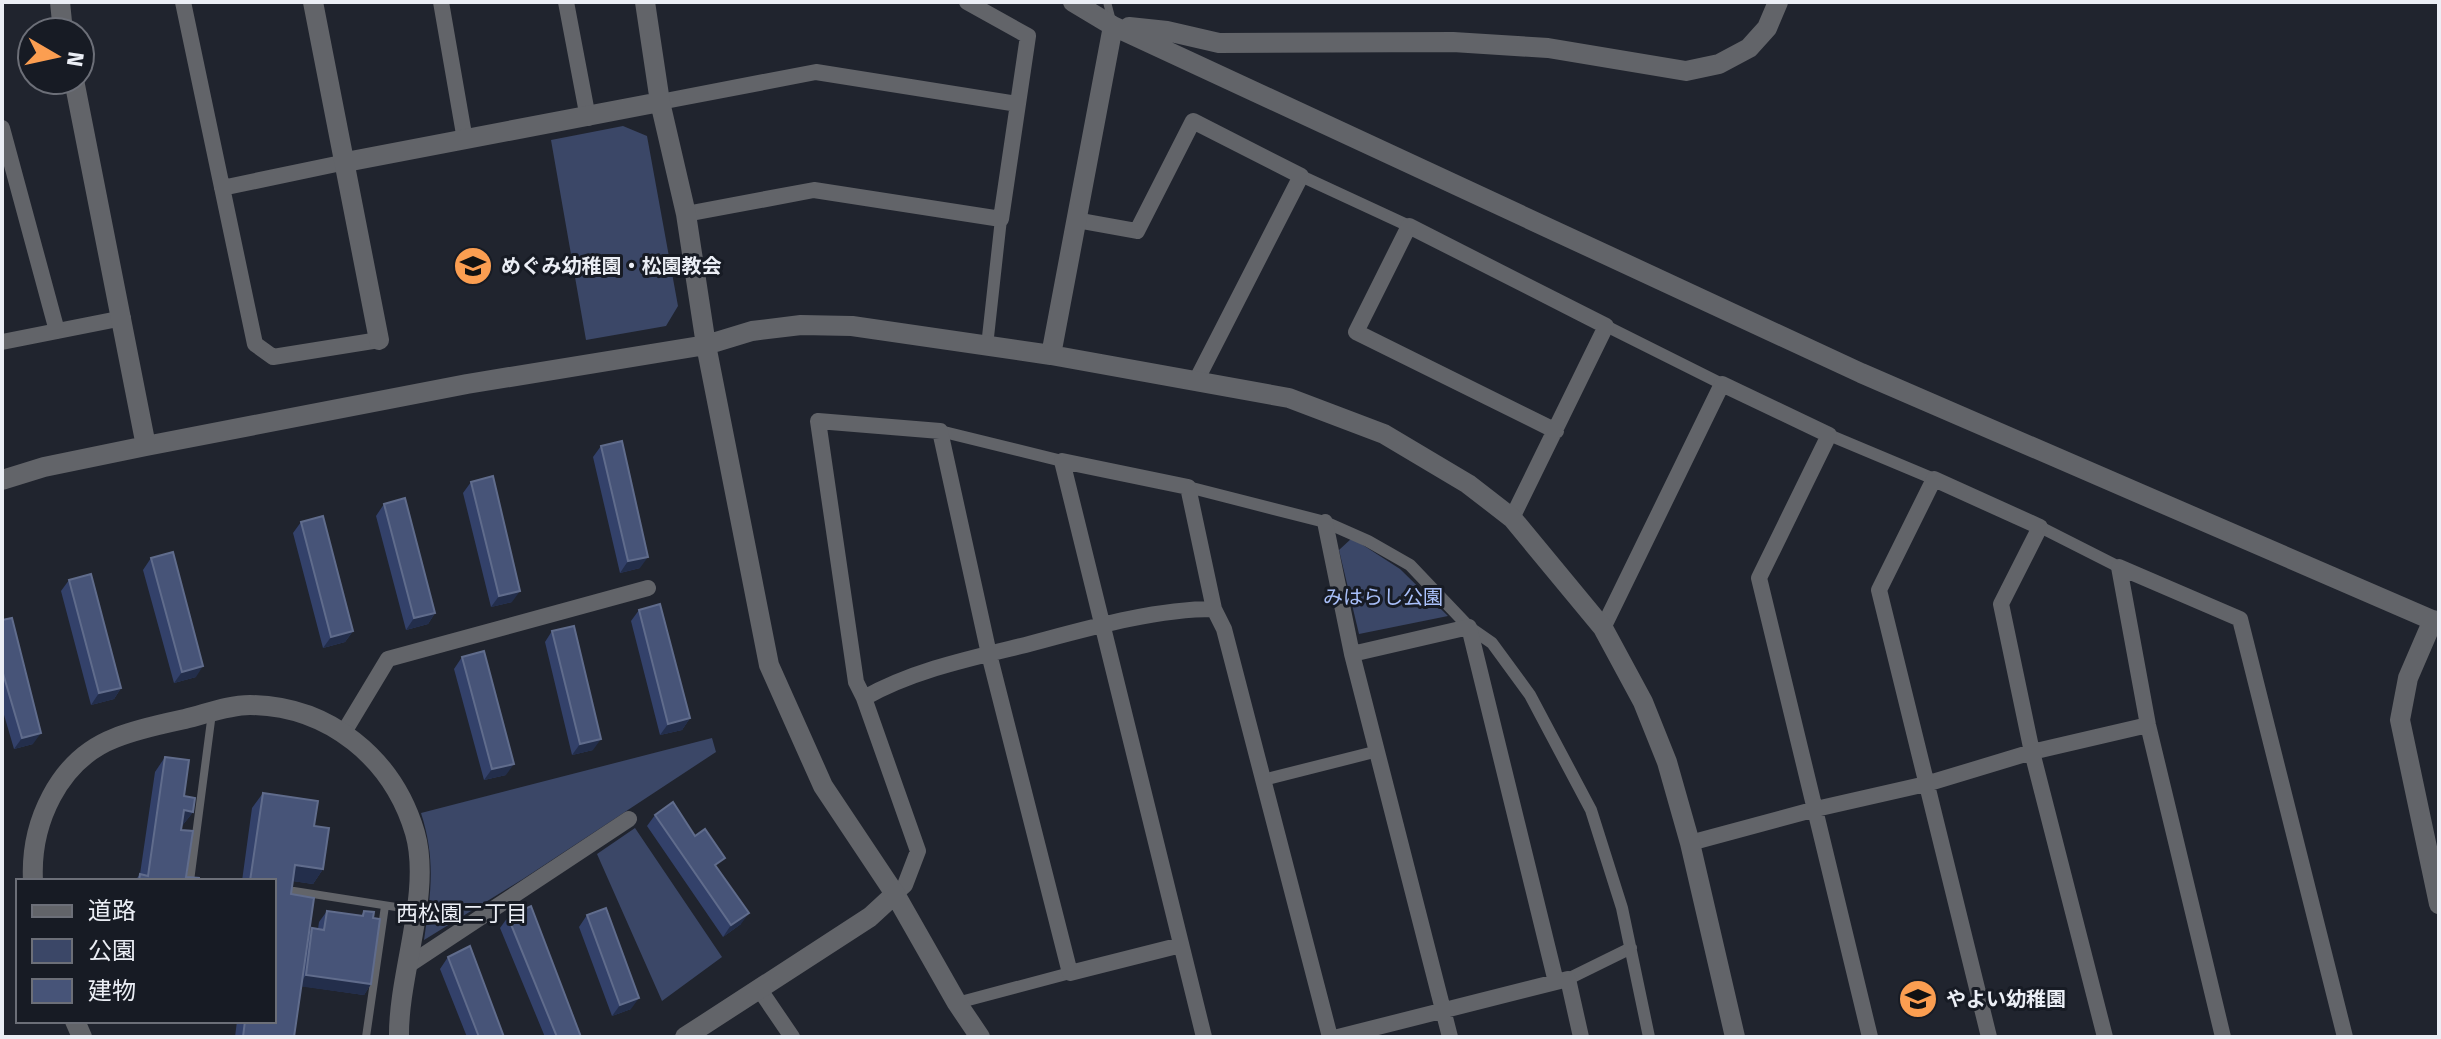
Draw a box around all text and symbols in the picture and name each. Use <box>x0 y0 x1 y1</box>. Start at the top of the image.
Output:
north arrow <box>16 16 96 96</box>
text: N <box>61 50 90 68</box>
school or university icon: めぐみ幼稚園・松園教会 <box>452 245 494 287</box>
place label: めぐみ幼稚園・松園教会 <box>501 254 722 278</box>
park label: みはらし公園 <box>1323 585 1443 609</box>
legend <box>16 879 276 1023</box>
text: 道路 <box>88 897 136 925</box>
district label: 西松園二丁目 <box>396 900 528 927</box>
text: 公園 <box>88 937 136 965</box>
text: 建物 <box>88 977 136 1005</box>
school or university icon: やよい幼稚園 <box>1897 978 1939 1020</box>
place label: やよい幼稚園 <box>1946 987 2066 1011</box>

